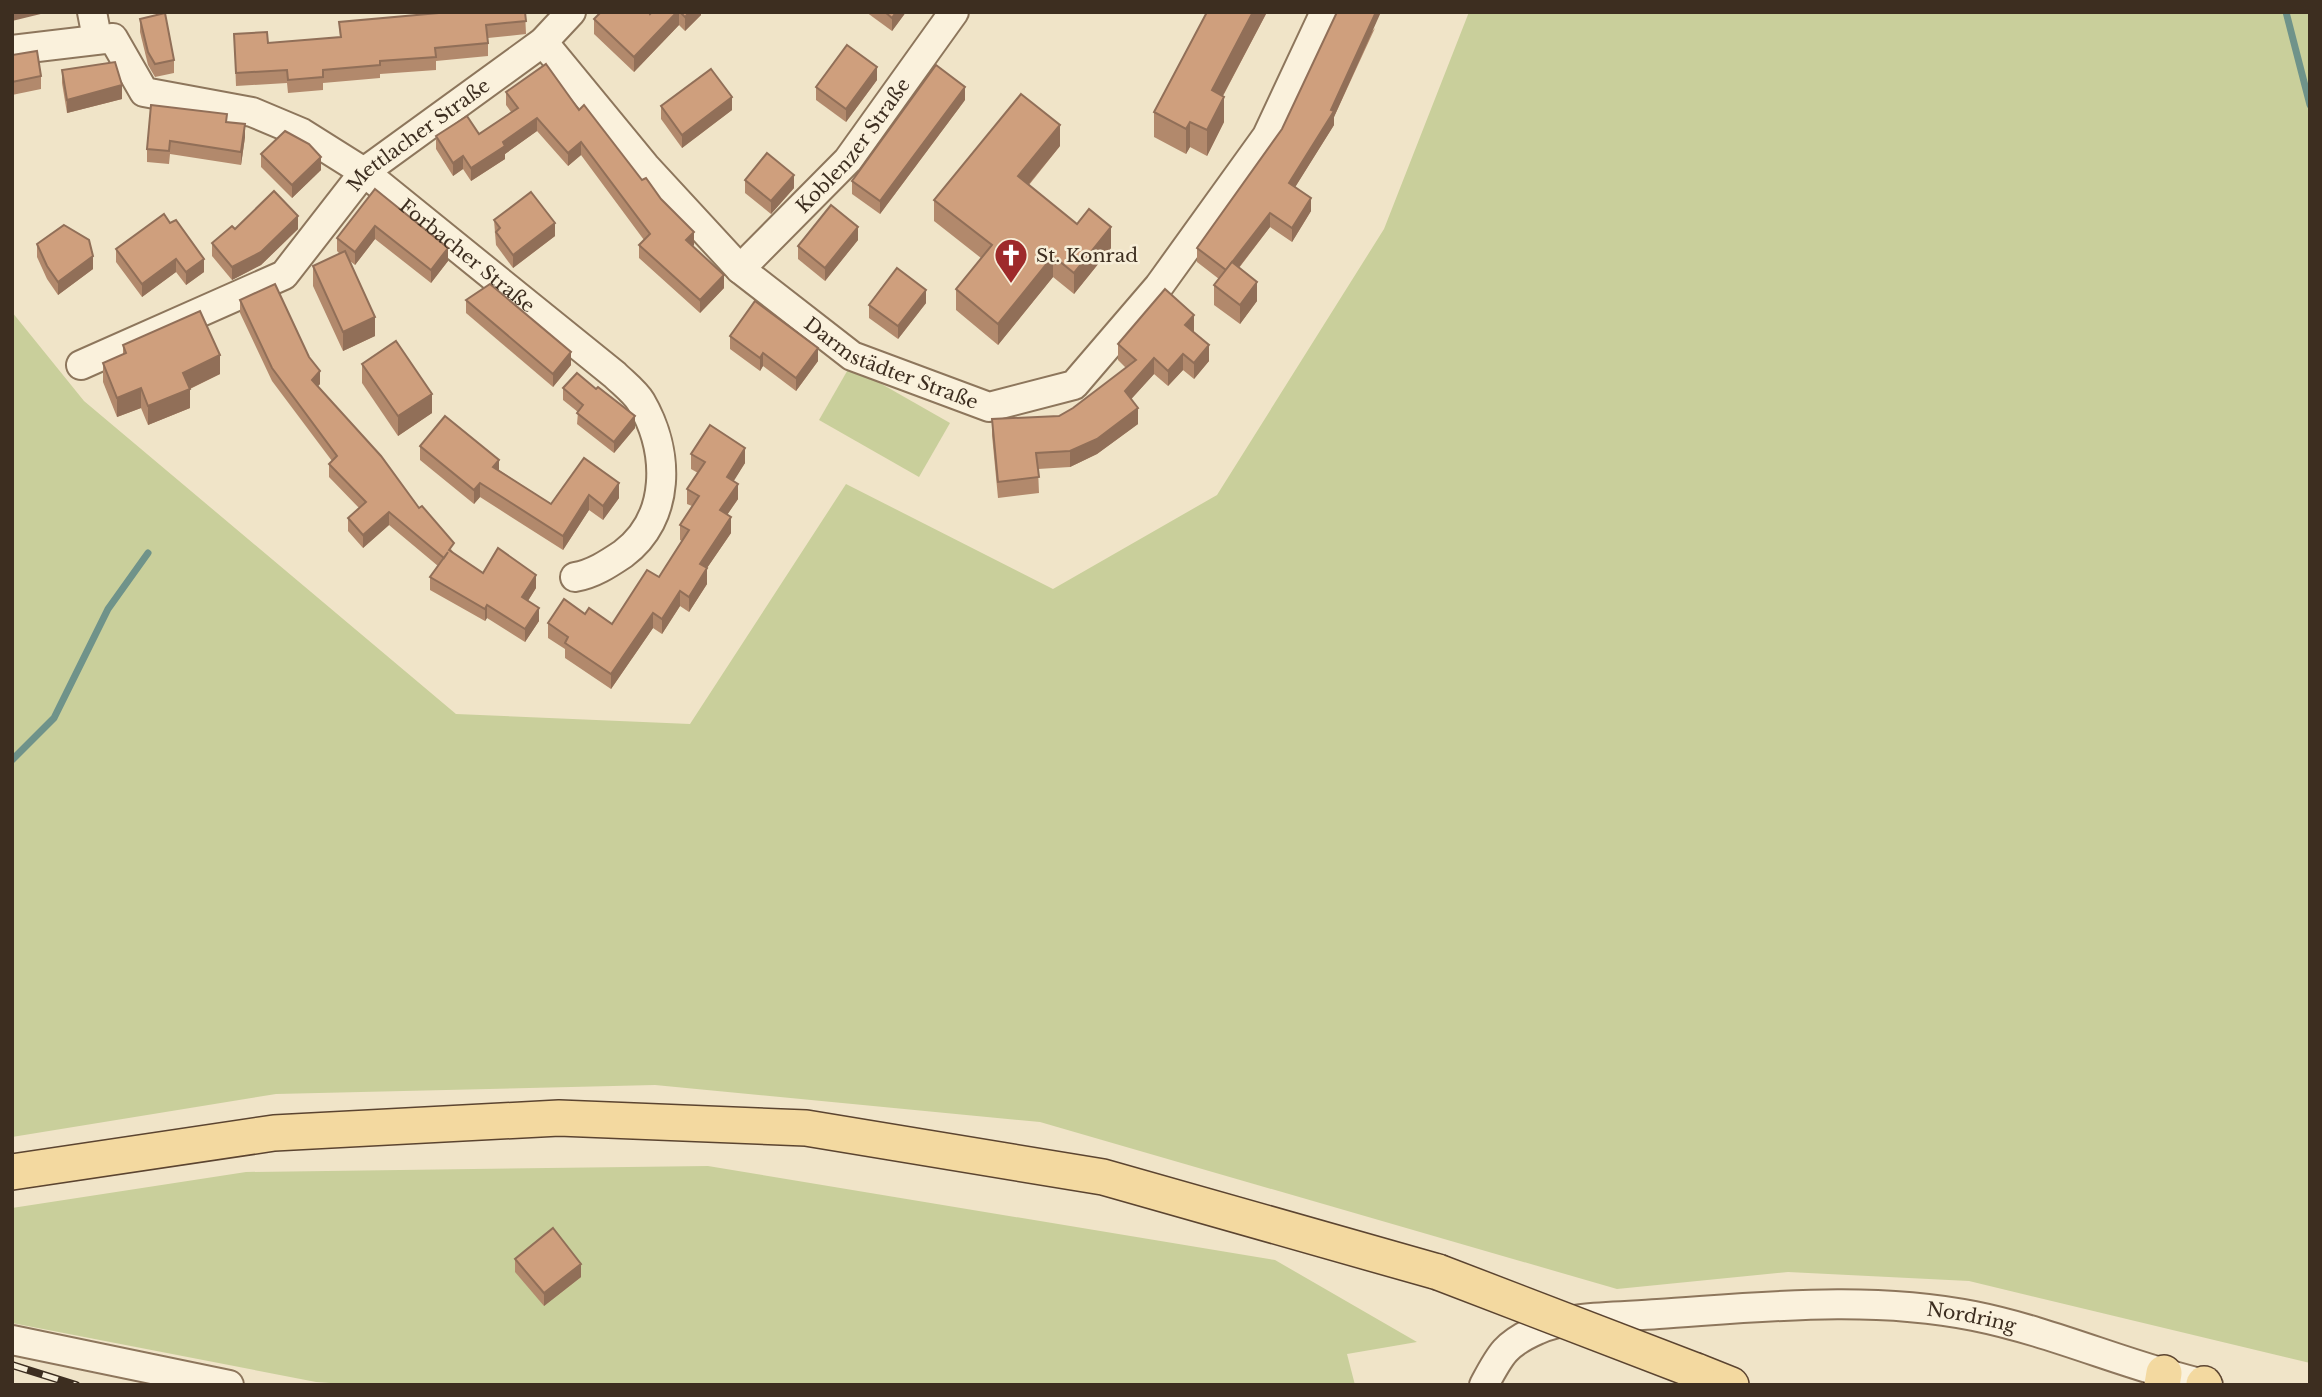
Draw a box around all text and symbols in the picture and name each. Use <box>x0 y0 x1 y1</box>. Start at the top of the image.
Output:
street label: Mettlacher Straße <box>342 73 494 196</box>
street label: Koblenzer Straße <box>791 73 915 217</box>
street label: Forbacher Straße <box>395 194 540 317</box>
church icon: St. Konrad <box>992 236 1030 285</box>
place label: St. Konrad <box>1036 244 1138 267</box>
street label: Darmstädter Straße <box>800 312 982 413</box>
street label: Nordring <box>1925 1297 2019 1337</box>

